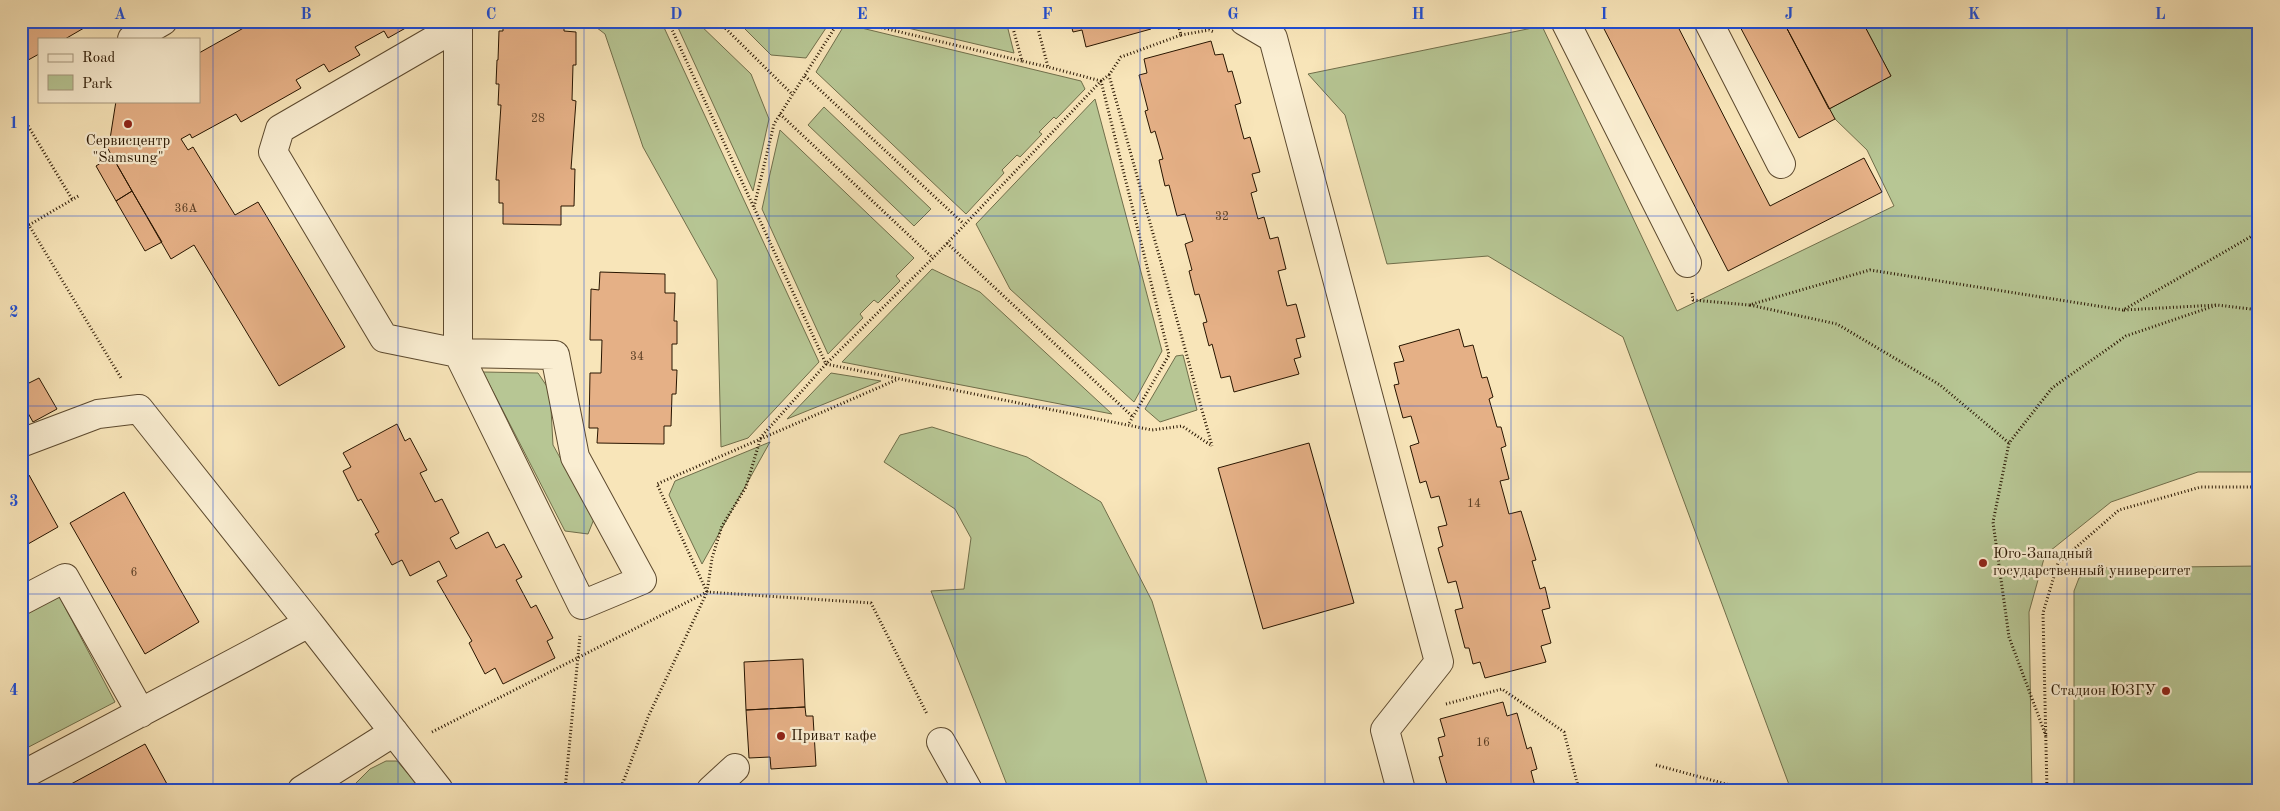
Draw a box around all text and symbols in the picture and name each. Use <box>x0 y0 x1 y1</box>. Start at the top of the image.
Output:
text: A <box>114 7 126 23</box>
text: B <box>300 7 312 23</box>
text: C <box>486 7 496 23</box>
text: D <box>670 7 682 23</box>
text: E <box>856 7 868 23</box>
text: F <box>1042 7 1053 23</box>
text: G <box>1227 7 1239 23</box>
text: H <box>1411 7 1425 23</box>
text: I <box>1600 7 1608 23</box>
text: J <box>1785 7 1794 23</box>
text: K <box>1968 7 1980 23</box>
text: L <box>2155 7 2166 23</box>
legend <box>38 38 200 102</box>
text: Road <box>82 51 116 66</box>
text: Park <box>82 77 113 92</box>
house number: 28 <box>531 113 545 125</box>
text: 1 <box>9 116 19 132</box>
marker: Сервисцентр "Samsung" <box>122 118 134 130</box>
place label: Сервисцентр "Samsung" <box>86 134 171 166</box>
house number: 36А <box>174 203 198 215</box>
house number: 32 <box>1215 211 1229 223</box>
text: 2 <box>9 305 19 321</box>
house number: 34 <box>630 351 644 363</box>
text: 3 <box>9 494 19 510</box>
house number: 14 <box>1467 498 1481 510</box>
place label: Юго-Западный государственный университет <box>1993 547 2191 579</box>
marker: Юго-Западный государственный университет <box>1977 557 1989 569</box>
house number: 6 <box>131 567 138 579</box>
text: 4 <box>9 683 19 699</box>
place label: Стадион ЮЗГУ <box>2050 684 2156 699</box>
marker: Стадион ЮЗГУ <box>2160 685 2172 697</box>
place label: Приват кафе <box>791 729 876 744</box>
marker: Приват кафе <box>775 730 787 742</box>
house number: 16 <box>1476 737 1490 749</box>

